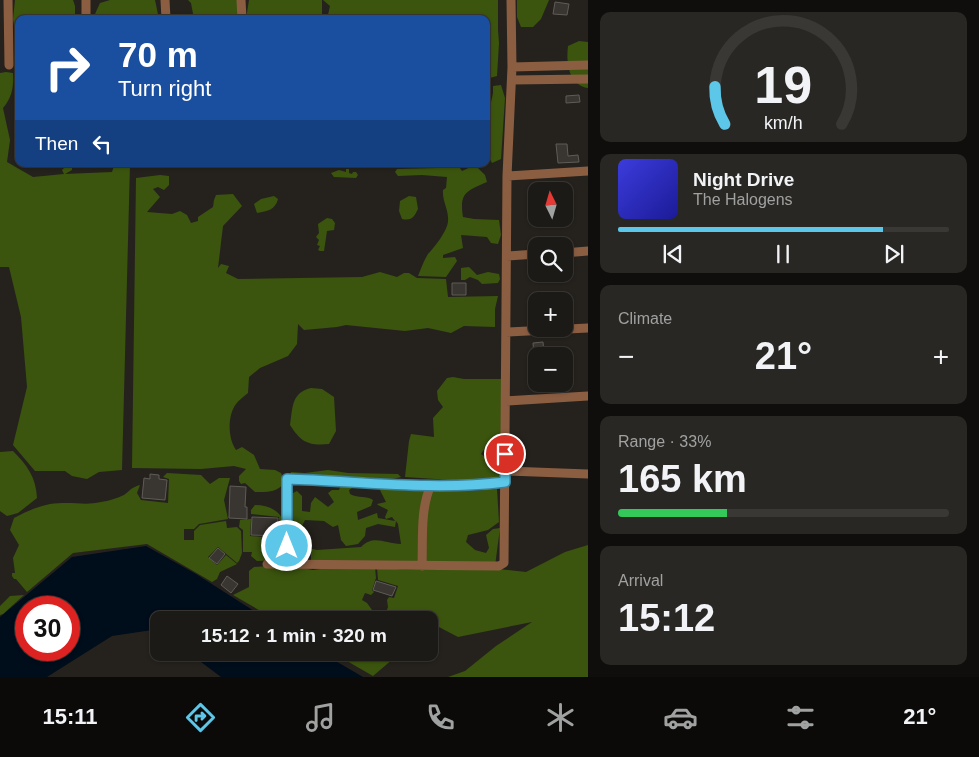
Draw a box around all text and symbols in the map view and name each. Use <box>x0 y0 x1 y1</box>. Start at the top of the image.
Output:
icon: right <box>35 35 100 100</box>
text: 70 m <box>118 35 198 74</box>
text: 19 <box>755 56 812 114</box>
text: Turn right <box>118 76 211 101</box>
text: km/h <box>764 113 803 133</box>
icon: left <box>88 130 116 158</box>
text: Then <box>35 133 78 154</box>
text: Night Drive <box>693 169 794 190</box>
north arrow <box>528 182 572 228</box>
map controls <box>528 182 573 392</box>
text: The Halogens <box>693 191 793 208</box>
button: search <box>528 237 573 282</box>
icon: previous <box>659 240 687 268</box>
icon: pause <box>769 240 797 268</box>
icon: next <box>880 240 908 268</box>
button: + <box>528 292 573 337</box>
text: Climate <box>618 310 672 327</box>
text: 21° <box>755 335 812 377</box>
text: − <box>618 341 634 372</box>
text: + <box>933 341 949 372</box>
button: − <box>528 347 573 392</box>
pin <box>484 433 526 475</box>
text: Range · 33% <box>618 433 711 450</box>
icon: arrive <box>491 440 519 468</box>
text: 165 km <box>618 458 747 500</box>
position arrow <box>260 519 312 571</box>
text: Arrival <box>618 572 663 589</box>
speed limit sign: 30 <box>15 596 80 661</box>
text: 15:12 <box>618 597 715 639</box>
text: 15:12 · 1 min · 320 m <box>201 625 387 646</box>
icon: directions <box>183 700 218 735</box>
icon: music <box>303 700 338 735</box>
icon: phone <box>423 700 458 735</box>
icon: climate <box>543 700 578 735</box>
icon: car <box>663 700 698 735</box>
icon: filters <box>783 700 818 735</box>
text: 15:11 <box>43 704 98 729</box>
text: 21° <box>903 704 936 729</box>

